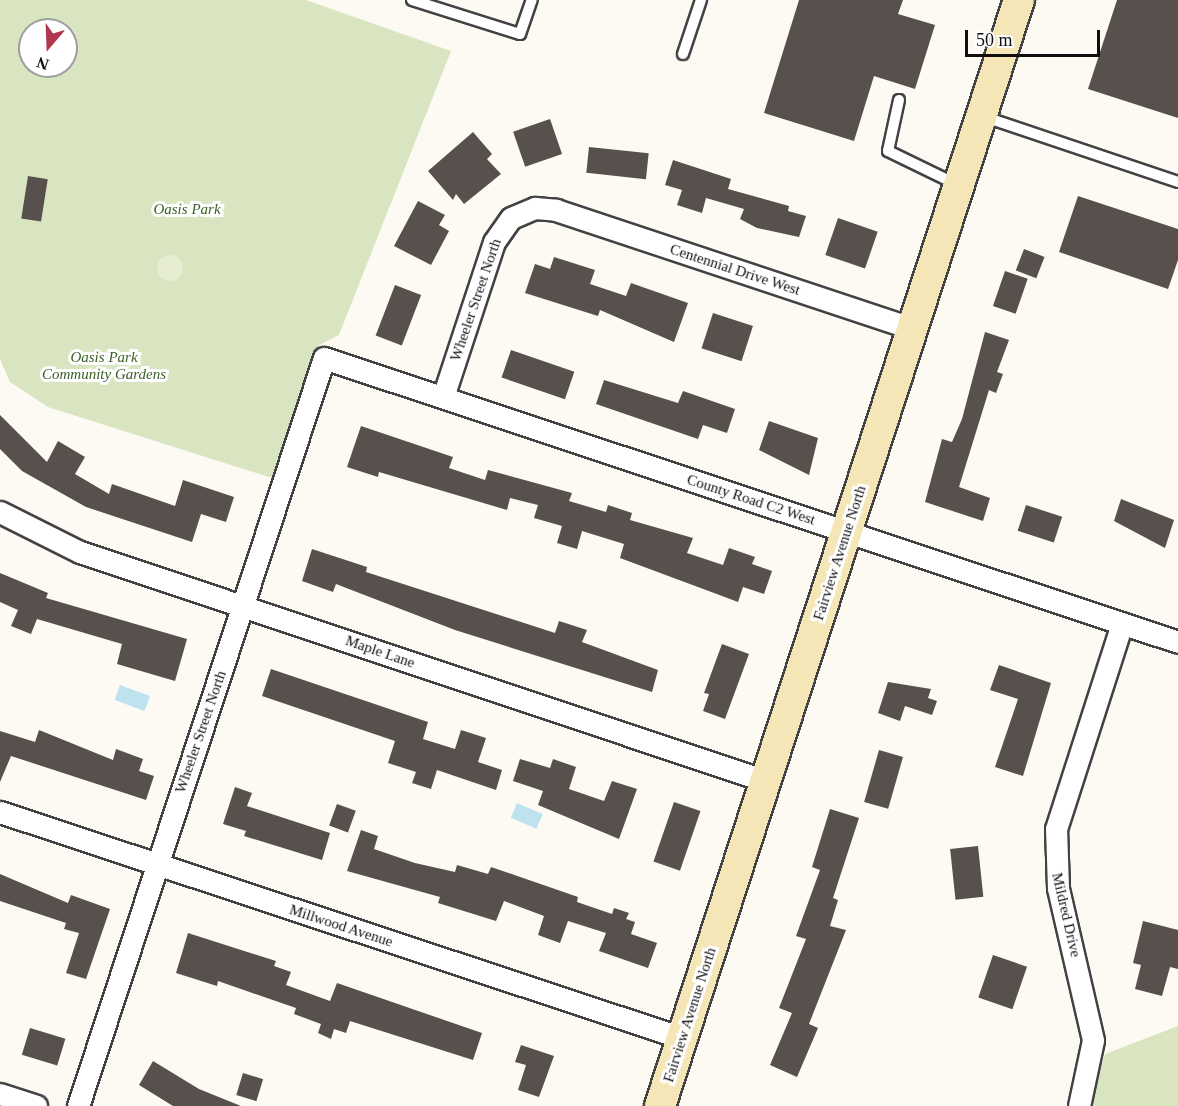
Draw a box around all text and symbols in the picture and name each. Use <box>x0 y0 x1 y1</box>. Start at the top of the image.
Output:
north arrow <box>18 18 78 78</box>
scale bar <box>968 18 1103 56</box>
text: 50 m <box>976 30 1013 50</box>
text: N <box>34 54 51 74</box>
park label: Oasis Park <box>153 201 221 219</box>
street label: Wheeler Street North <box>447 236 505 364</box>
street label: Centennial Drive West <box>667 240 803 300</box>
park label: Oasis Park Community Gardens <box>42 348 166 383</box>
street label: County Road C2 West <box>684 471 818 529</box>
street label: Fairview Avenue North <box>810 483 870 623</box>
street label: Maple Lane <box>343 632 417 672</box>
street label: Wheeler Street North <box>172 668 230 796</box>
street label: Mildred Drive <box>1048 871 1084 959</box>
street label: Millwood Avenue <box>287 901 395 951</box>
street label: Fairview Avenue North <box>660 945 720 1085</box>

